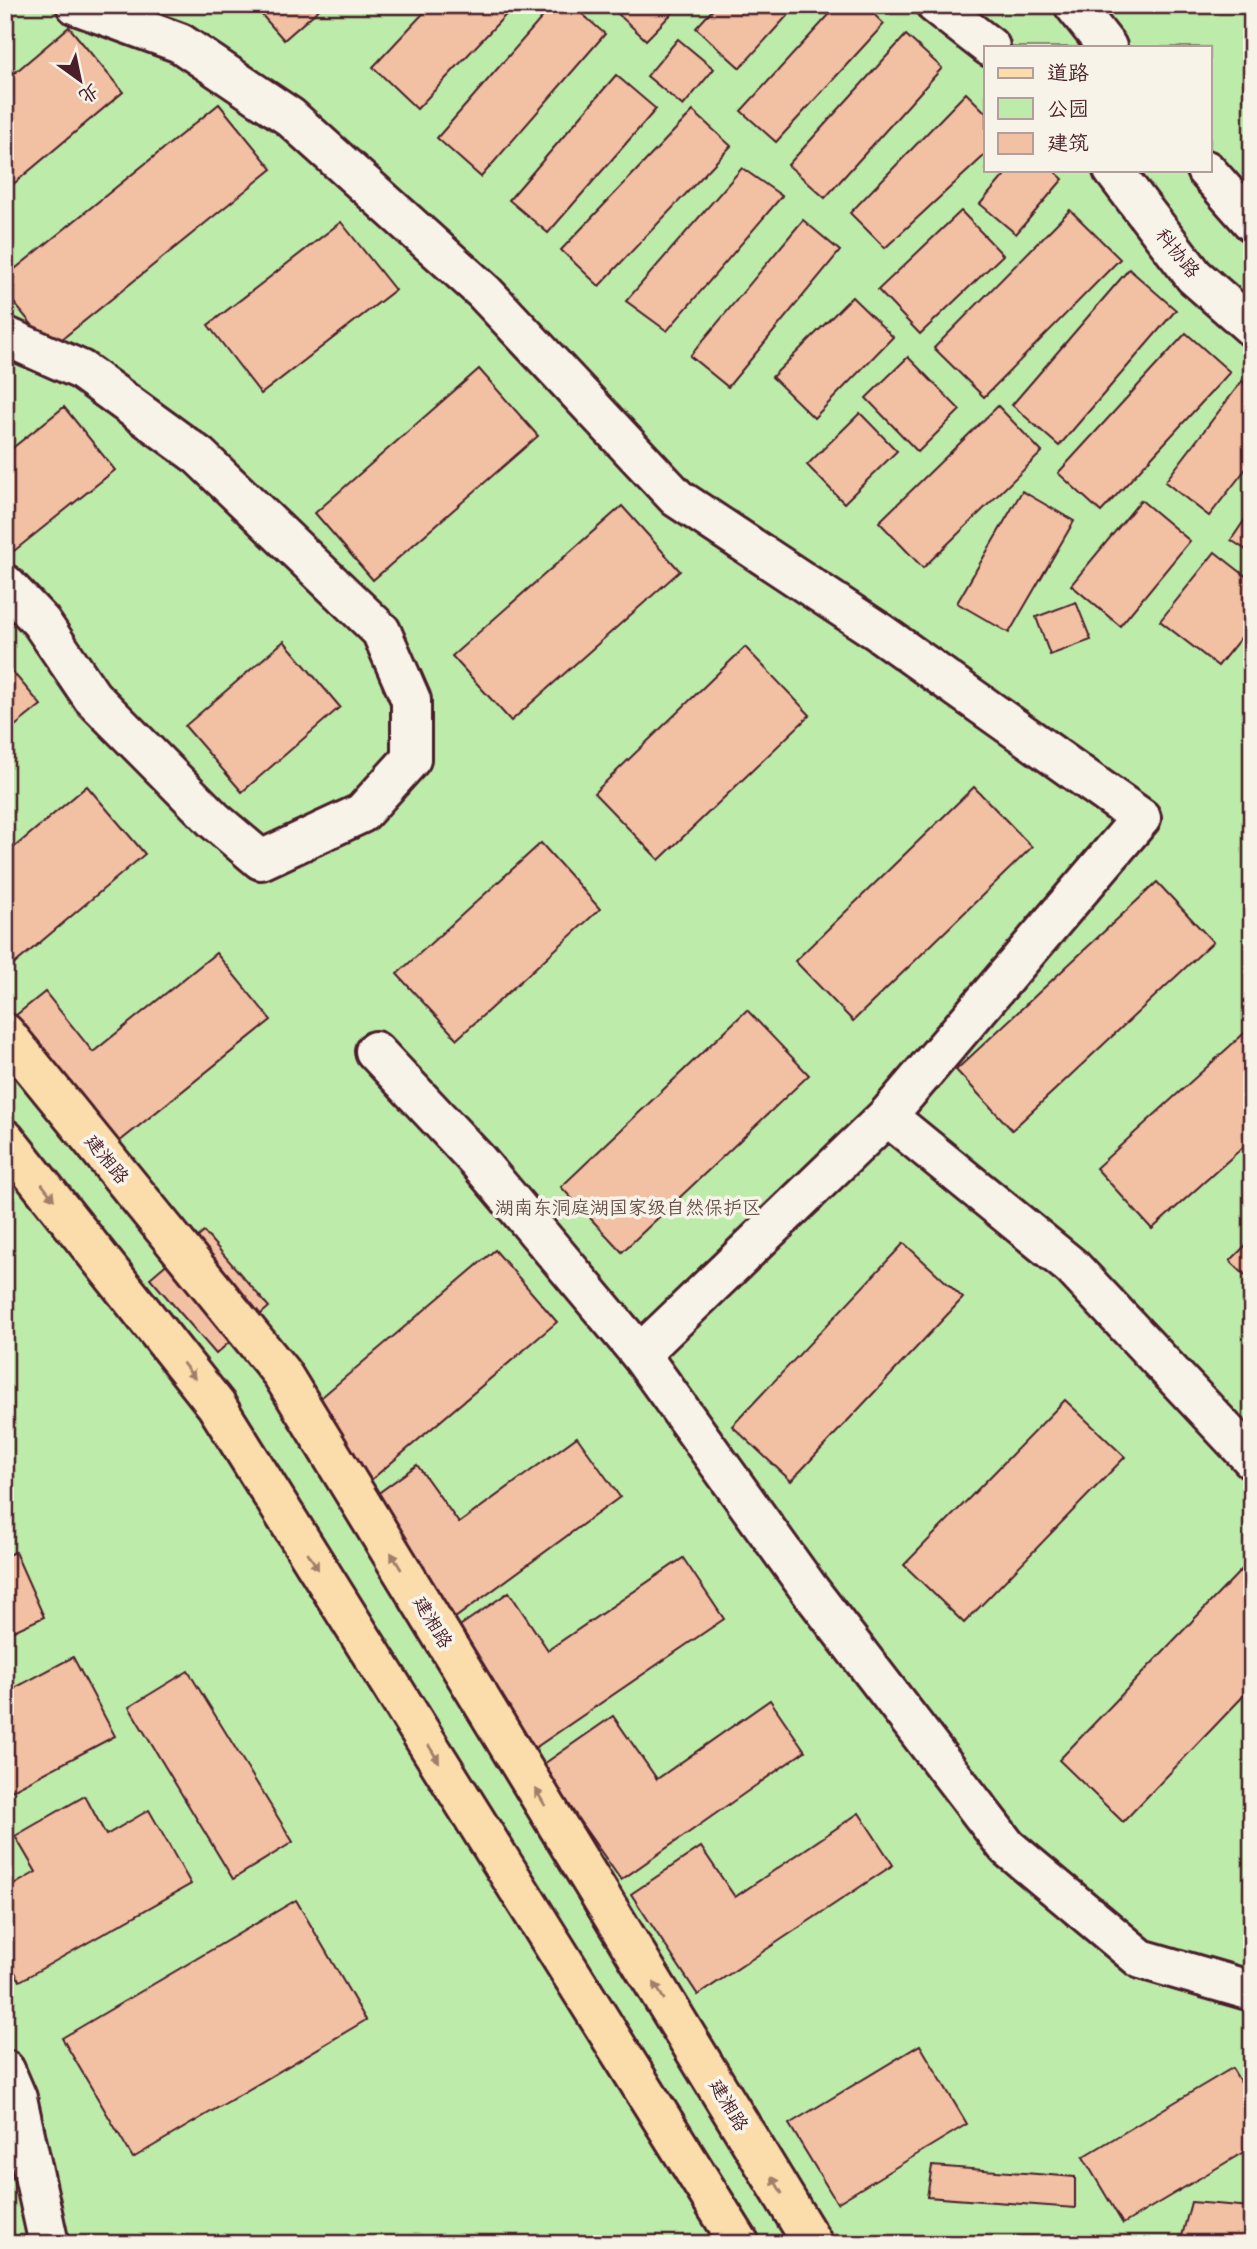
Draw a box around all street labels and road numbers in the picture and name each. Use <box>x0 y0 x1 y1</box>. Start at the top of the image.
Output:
street label: 科协路 <box>1147 220 1209 286</box>
street label: 建湘路 <box>76 1126 138 1192</box>
street label: 建湘路 <box>404 1589 462 1655</box>
street label: 建湘路 <box>700 2072 758 2138</box>

